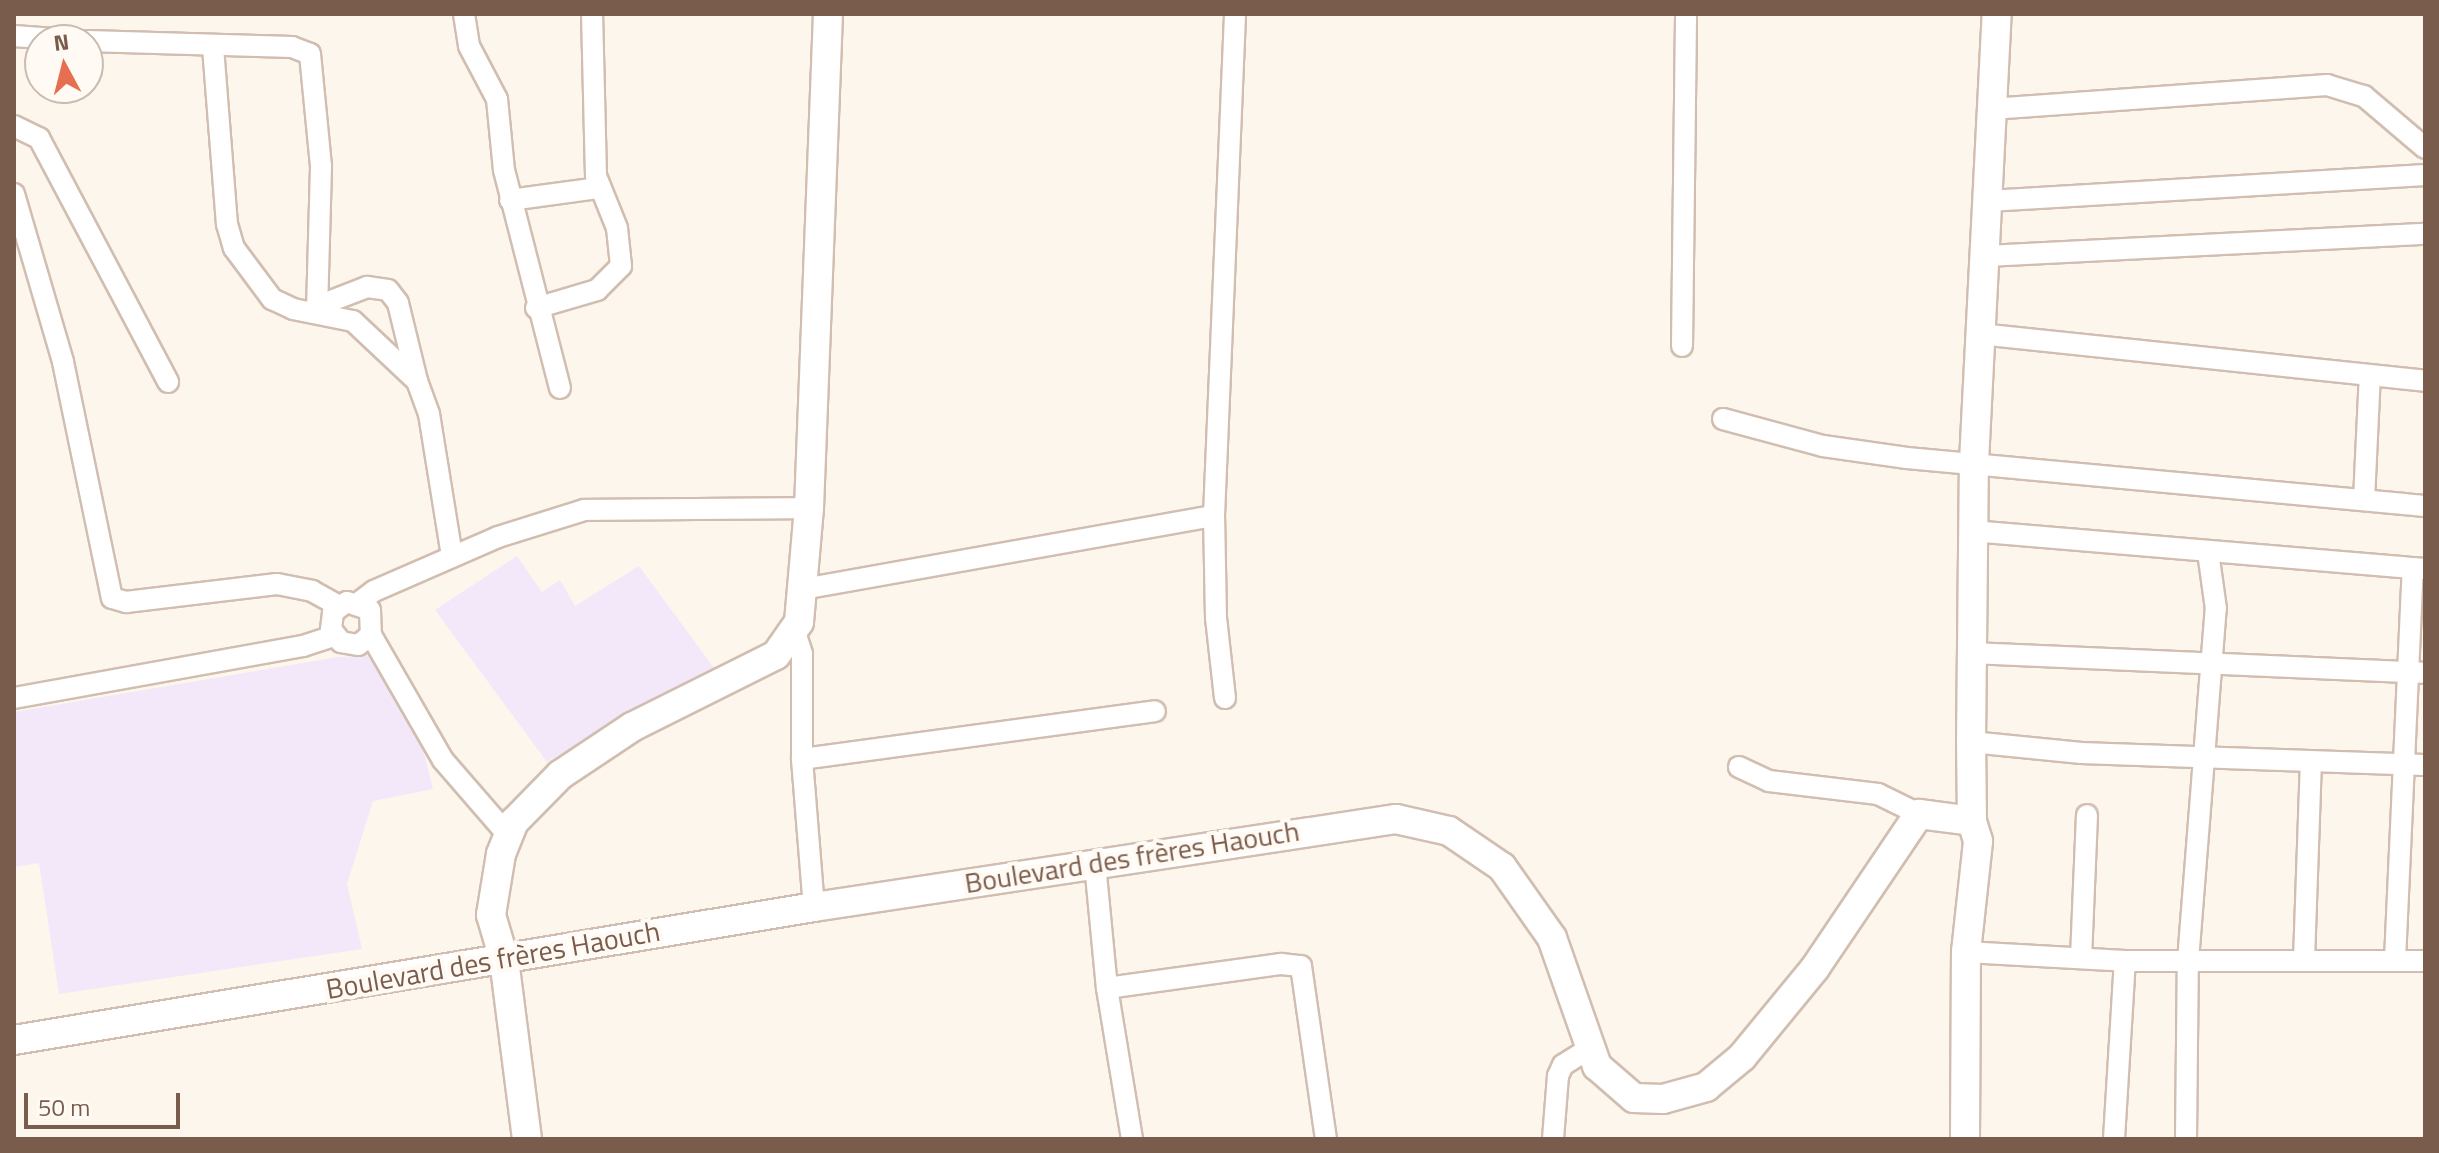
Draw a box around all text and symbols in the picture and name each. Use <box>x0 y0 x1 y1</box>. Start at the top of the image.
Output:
north arrow <box>24 24 104 104</box>
text: N <box>52 24 71 60</box>
street label: Boulevard des frères Haouch <box>962 814 1302 900</box>
street label: Boulevard des frères Haouch <box>323 914 663 1006</box>
scale bar <box>28 1077 184 1127</box>
text: 50 m <box>38 1089 90 1125</box>

